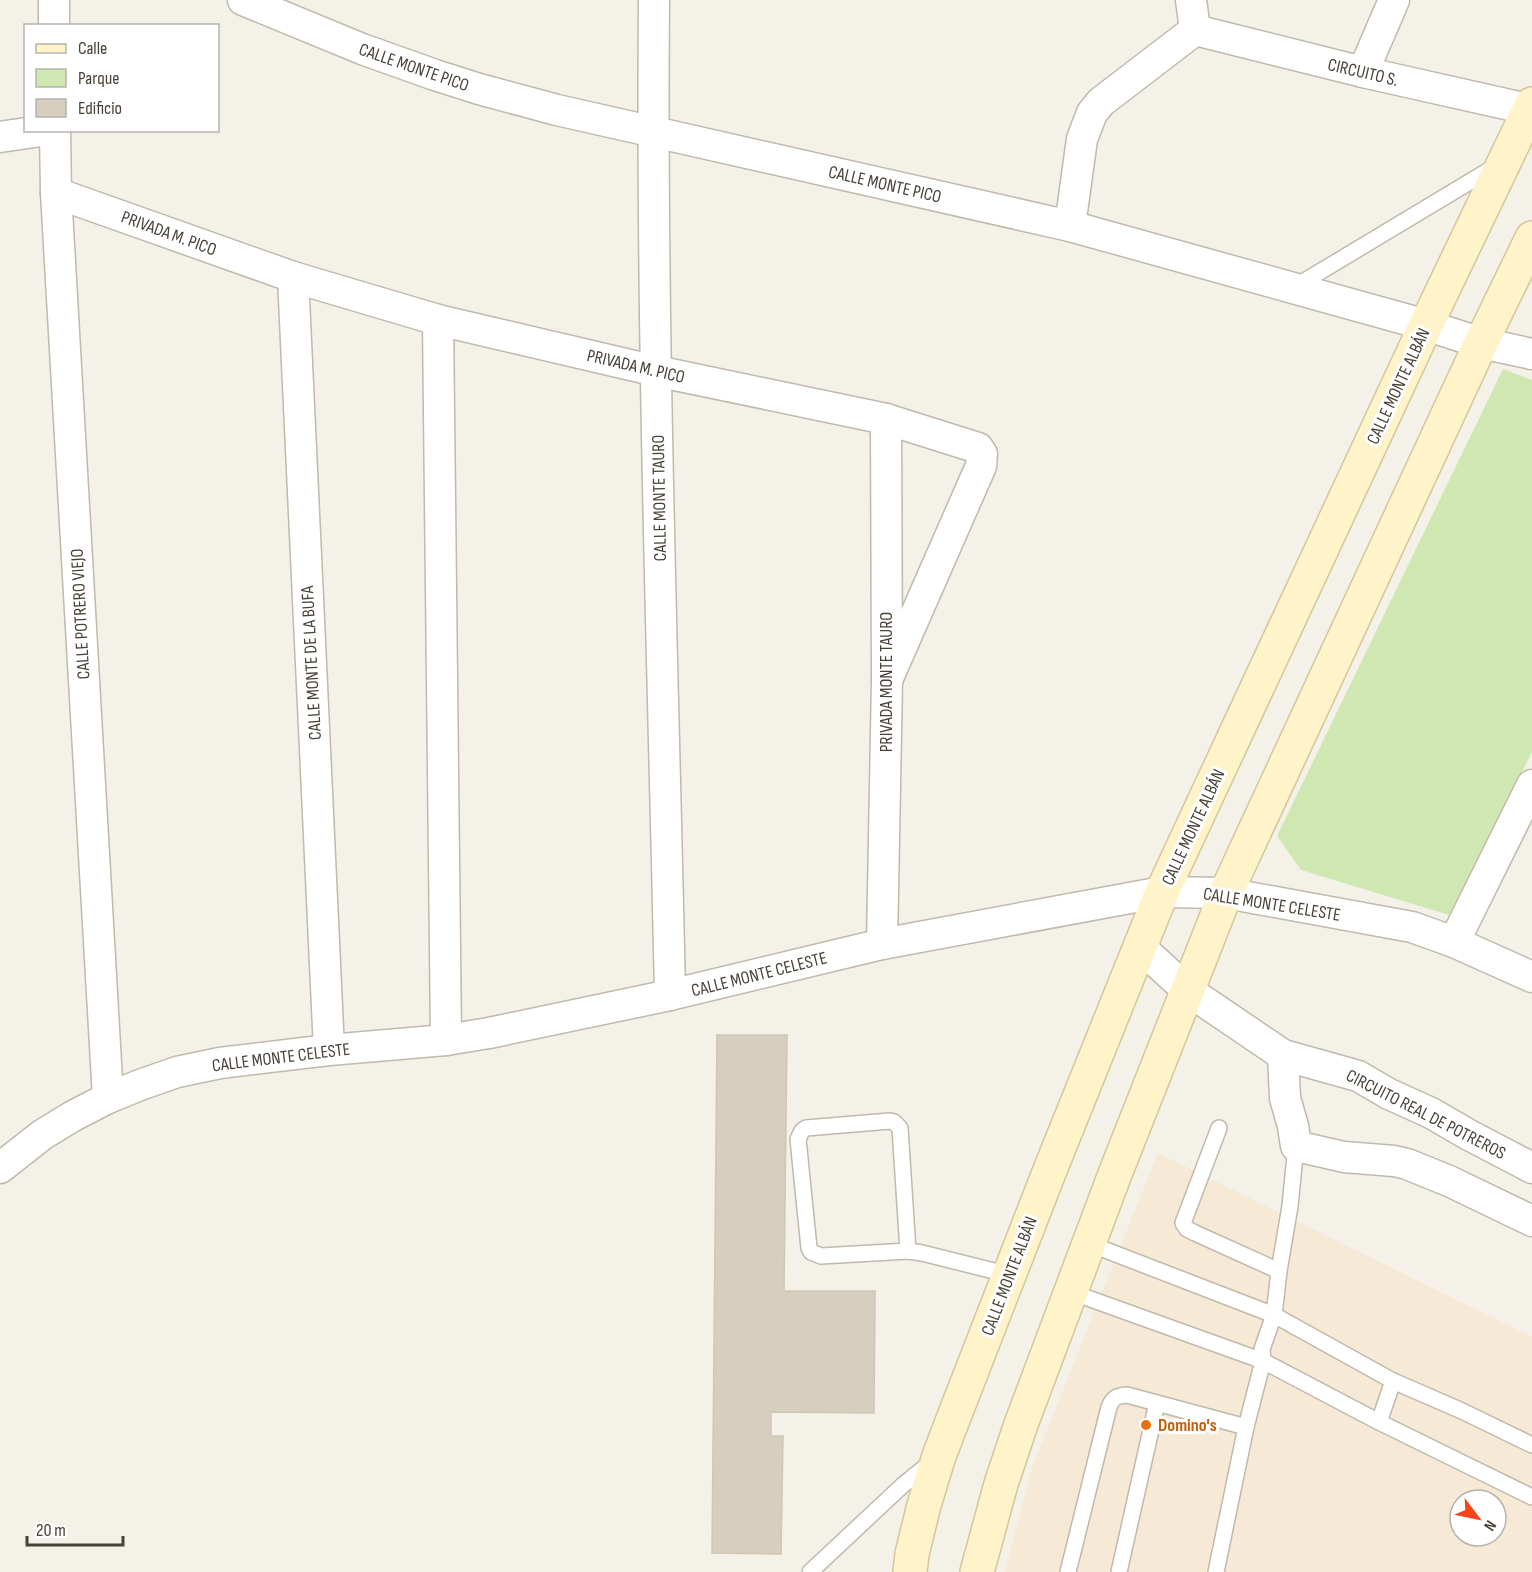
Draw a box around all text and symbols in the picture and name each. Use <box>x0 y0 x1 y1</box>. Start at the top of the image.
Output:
legend <box>24 24 219 132</box>
text: Calle <box>78 38 107 59</box>
street label: CALLE MONTE PICO <box>356 39 472 96</box>
street label: CIRCUITO S. <box>1326 54 1400 91</box>
text: Parque <box>78 68 119 89</box>
text: Edificio <box>78 98 122 119</box>
street label: CALLE MONTE PICO <box>826 161 943 208</box>
street label: PRIVADA M. PICO <box>118 207 219 260</box>
street label: CALLE MONTE ALBÁN <box>1362 325 1435 448</box>
street label: PRIVADA M. PICO <box>585 345 687 388</box>
street label: CALLE MONTE TAURO <box>648 435 671 561</box>
street label: CALLE POTRERO VIEJO <box>67 548 94 680</box>
street label: CALLE MONTE DE LA BUFA <box>297 585 326 741</box>
street label: PRIVADA MONTE TAURO <box>876 612 897 752</box>
street label: CALLE MONTE ALBÁN <box>1157 766 1230 889</box>
street label: CALLE MONTE CELESTE <box>1202 883 1342 926</box>
street label: CALLE MONTE CELESTE <box>689 947 829 1001</box>
street label: CALLE MONTE CELESTE <box>211 1039 351 1076</box>
street label: CIRCUITO REAL DE POTREROS <box>1342 1065 1509 1164</box>
street label: CALLE MONTE ALBÁN <box>977 1214 1042 1339</box>
place label: Domino's <box>1158 1415 1217 1436</box>
marker: Domino's <box>1139 1418 1153 1432</box>
north arrow <box>1448 1488 1508 1548</box>
scale bar <box>27 1509 123 1547</box>
text: N <box>1479 1516 1500 1534</box>
text: 20 m <box>36 1520 66 1541</box>

